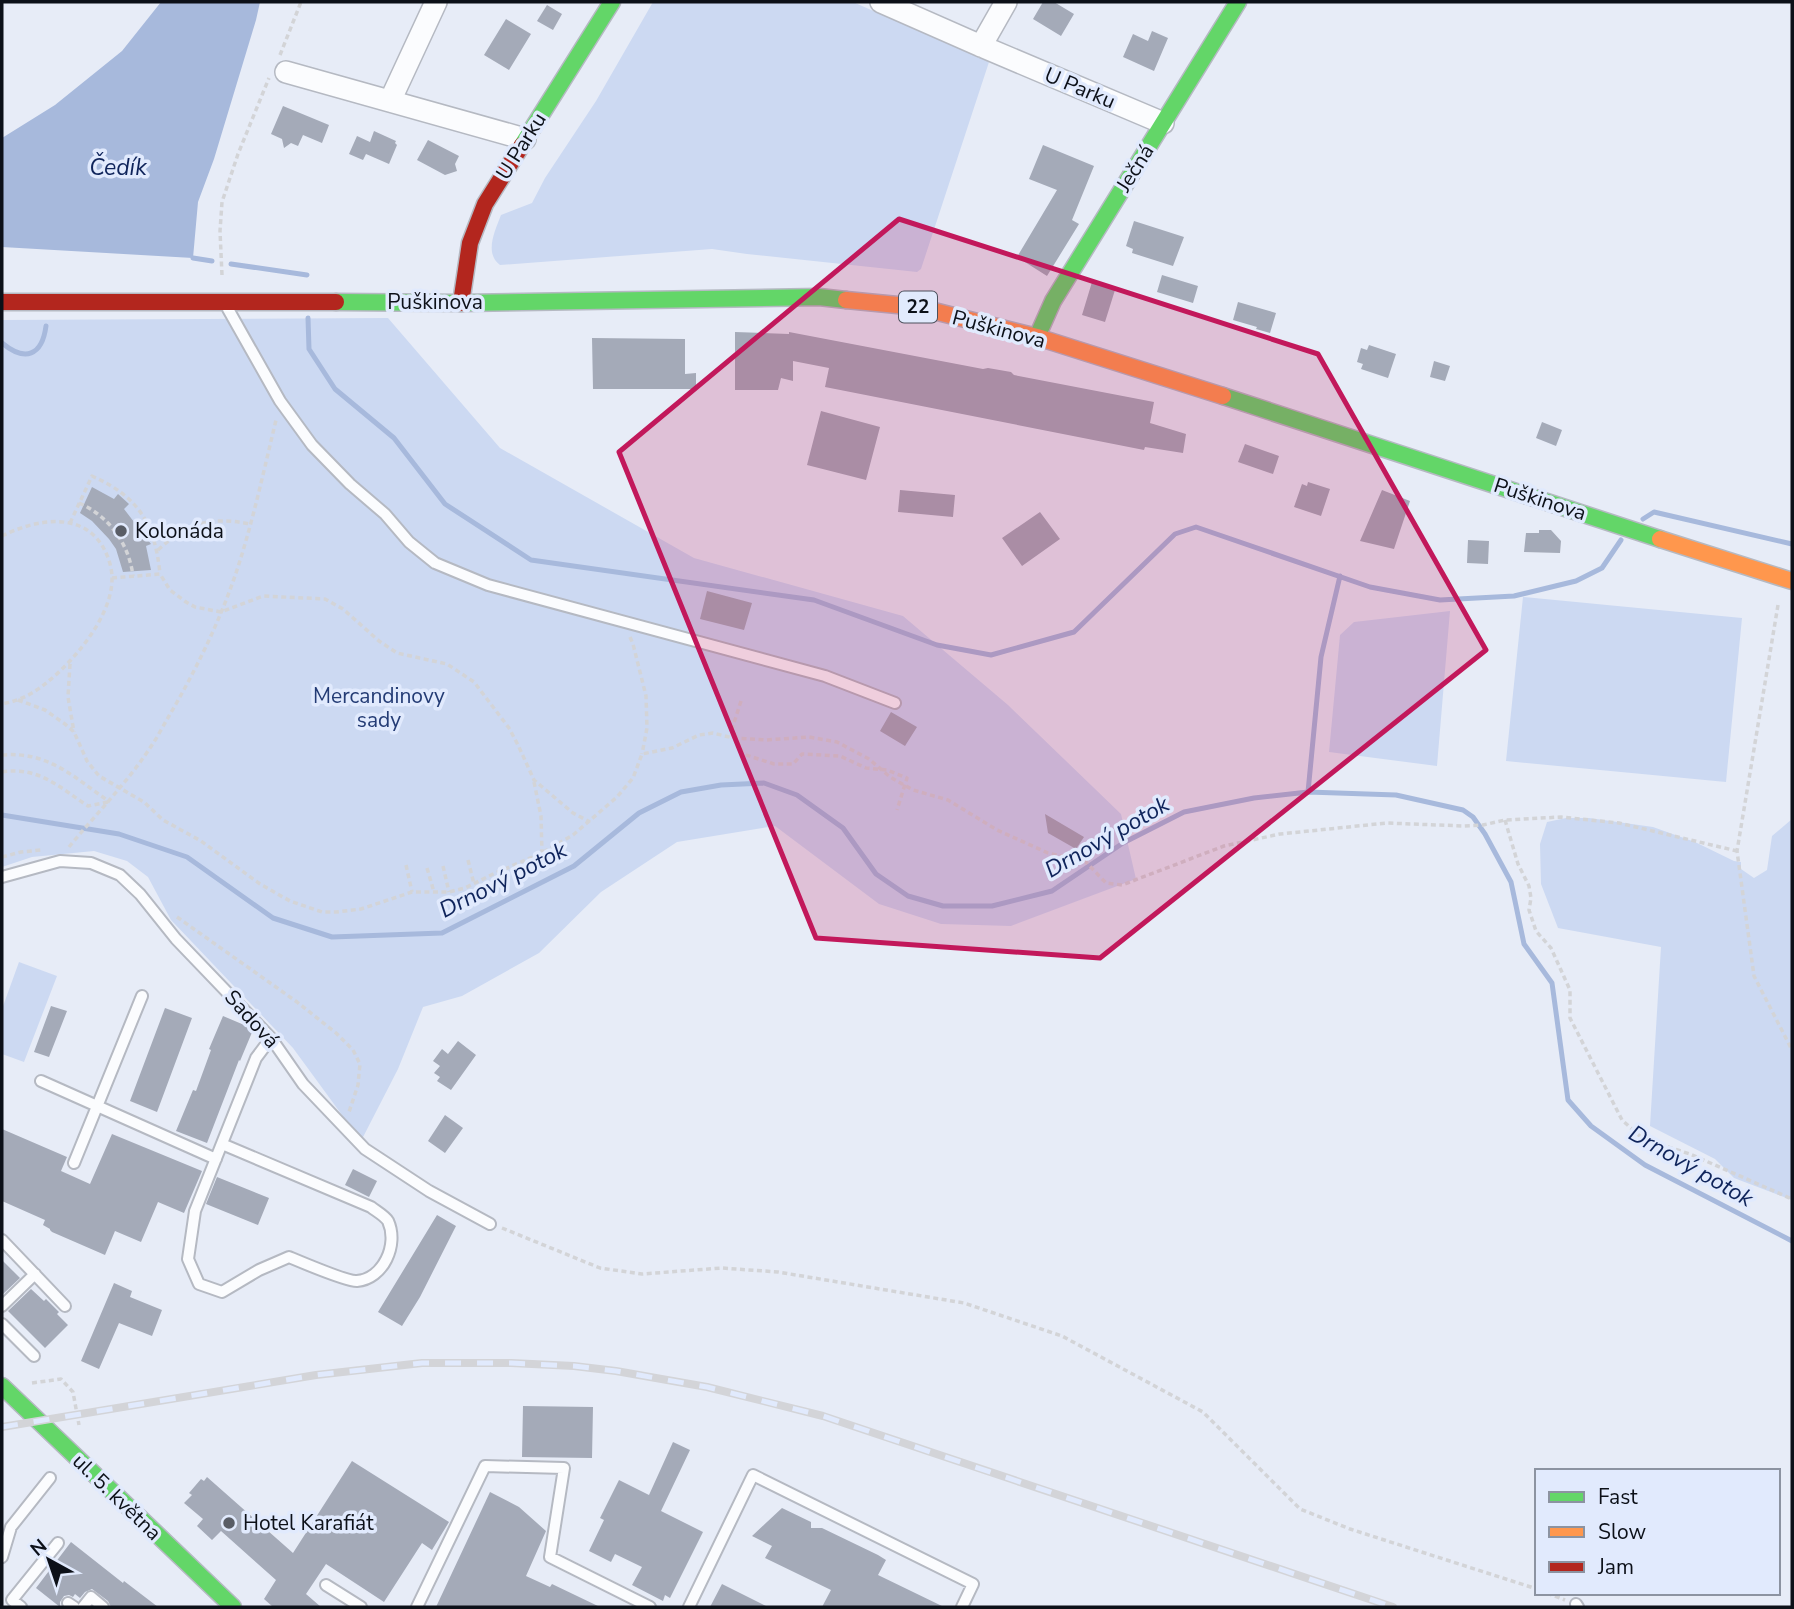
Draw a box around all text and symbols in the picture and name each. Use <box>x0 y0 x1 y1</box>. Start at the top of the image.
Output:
street label: U Parku <box>1040 61 1120 115</box>
street label: U Parku <box>489 107 553 185</box>
street label: Ječná <box>1109 139 1160 198</box>
water label: Čedík <box>89 152 147 183</box>
street label: Puškinova <box>387 288 483 316</box>
road number: 22 <box>899 292 937 322</box>
street label: Puškinova <box>949 303 1049 355</box>
street label: Puškinova <box>1490 471 1590 527</box>
place label: Kolonáda <box>135 517 224 545</box>
marker: Kolonáda <box>113 523 129 539</box>
park label: Mercandinovy sady <box>313 682 445 734</box>
water label: Drnový potok <box>1039 789 1175 885</box>
water label: Drnový potok <box>434 834 573 925</box>
street label: Sadová <box>218 984 286 1054</box>
water label: Drnový potok <box>1623 1118 1759 1214</box>
street label: ul. 5. května <box>66 1447 168 1547</box>
legend <box>1535 1469 1780 1595</box>
text: Fast <box>1598 1483 1638 1511</box>
place label: Hotel Karafiát <box>243 1509 374 1537</box>
marker: Hotel Karafiát <box>221 1515 237 1531</box>
text: Slow <box>1598 1518 1647 1546</box>
north arrow <box>14 1525 84 1595</box>
text: N <box>25 1533 53 1562</box>
text: Jam <box>1597 1553 1634 1581</box>

